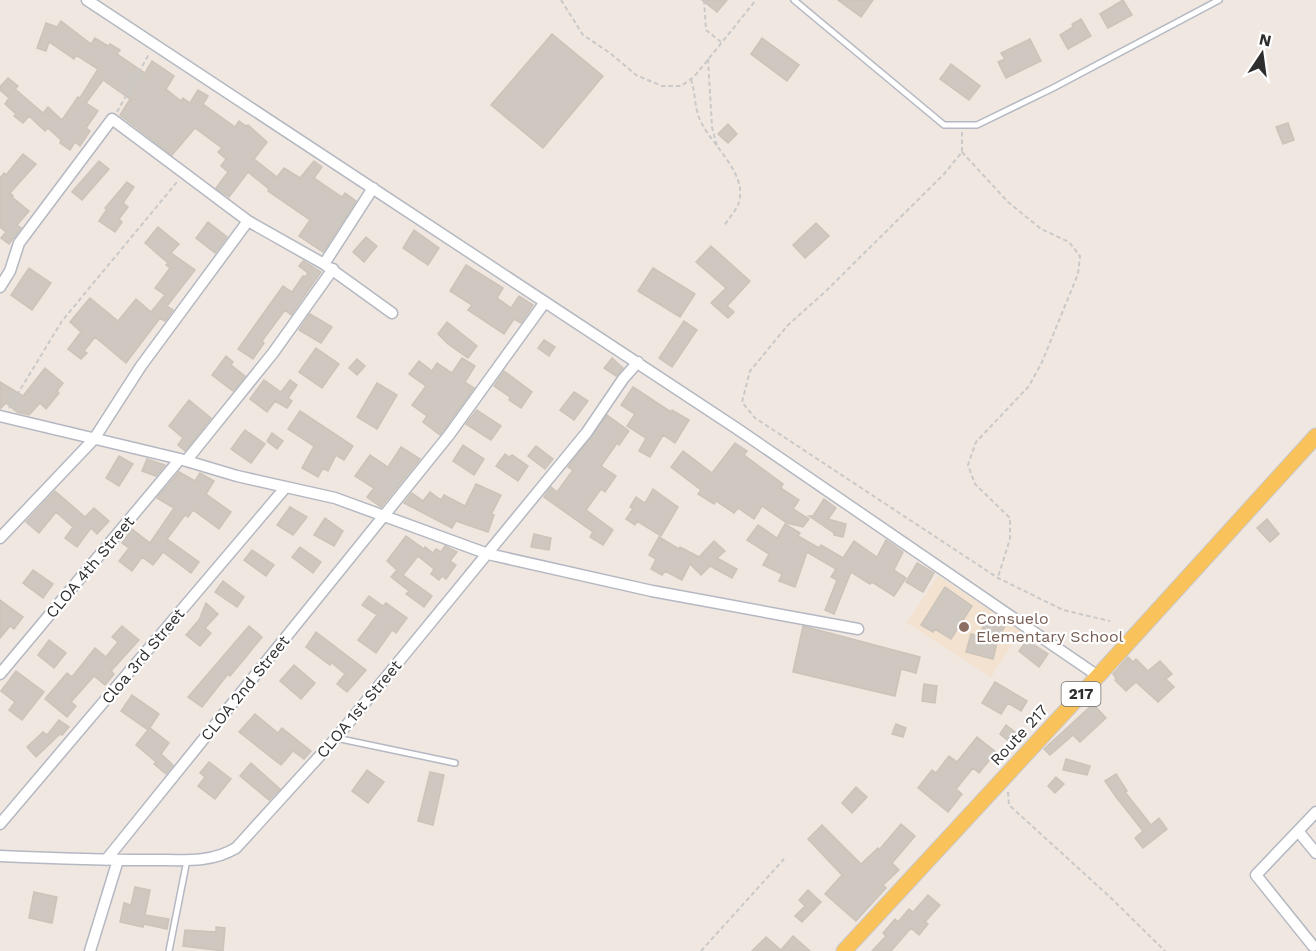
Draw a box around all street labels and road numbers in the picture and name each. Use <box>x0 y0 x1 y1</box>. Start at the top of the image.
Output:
street label: CLOA 4th Street <box>42 512 138 622</box>
street label: Cloa 3rd Street <box>98 604 189 708</box>
street label: CLOA 2nd Street <box>197 631 293 745</box>
street label: CLOA 1st Street <box>313 656 406 762</box>
road number: 217 <box>1062 682 1100 706</box>
street label: Route 217 <box>986 701 1052 769</box>

